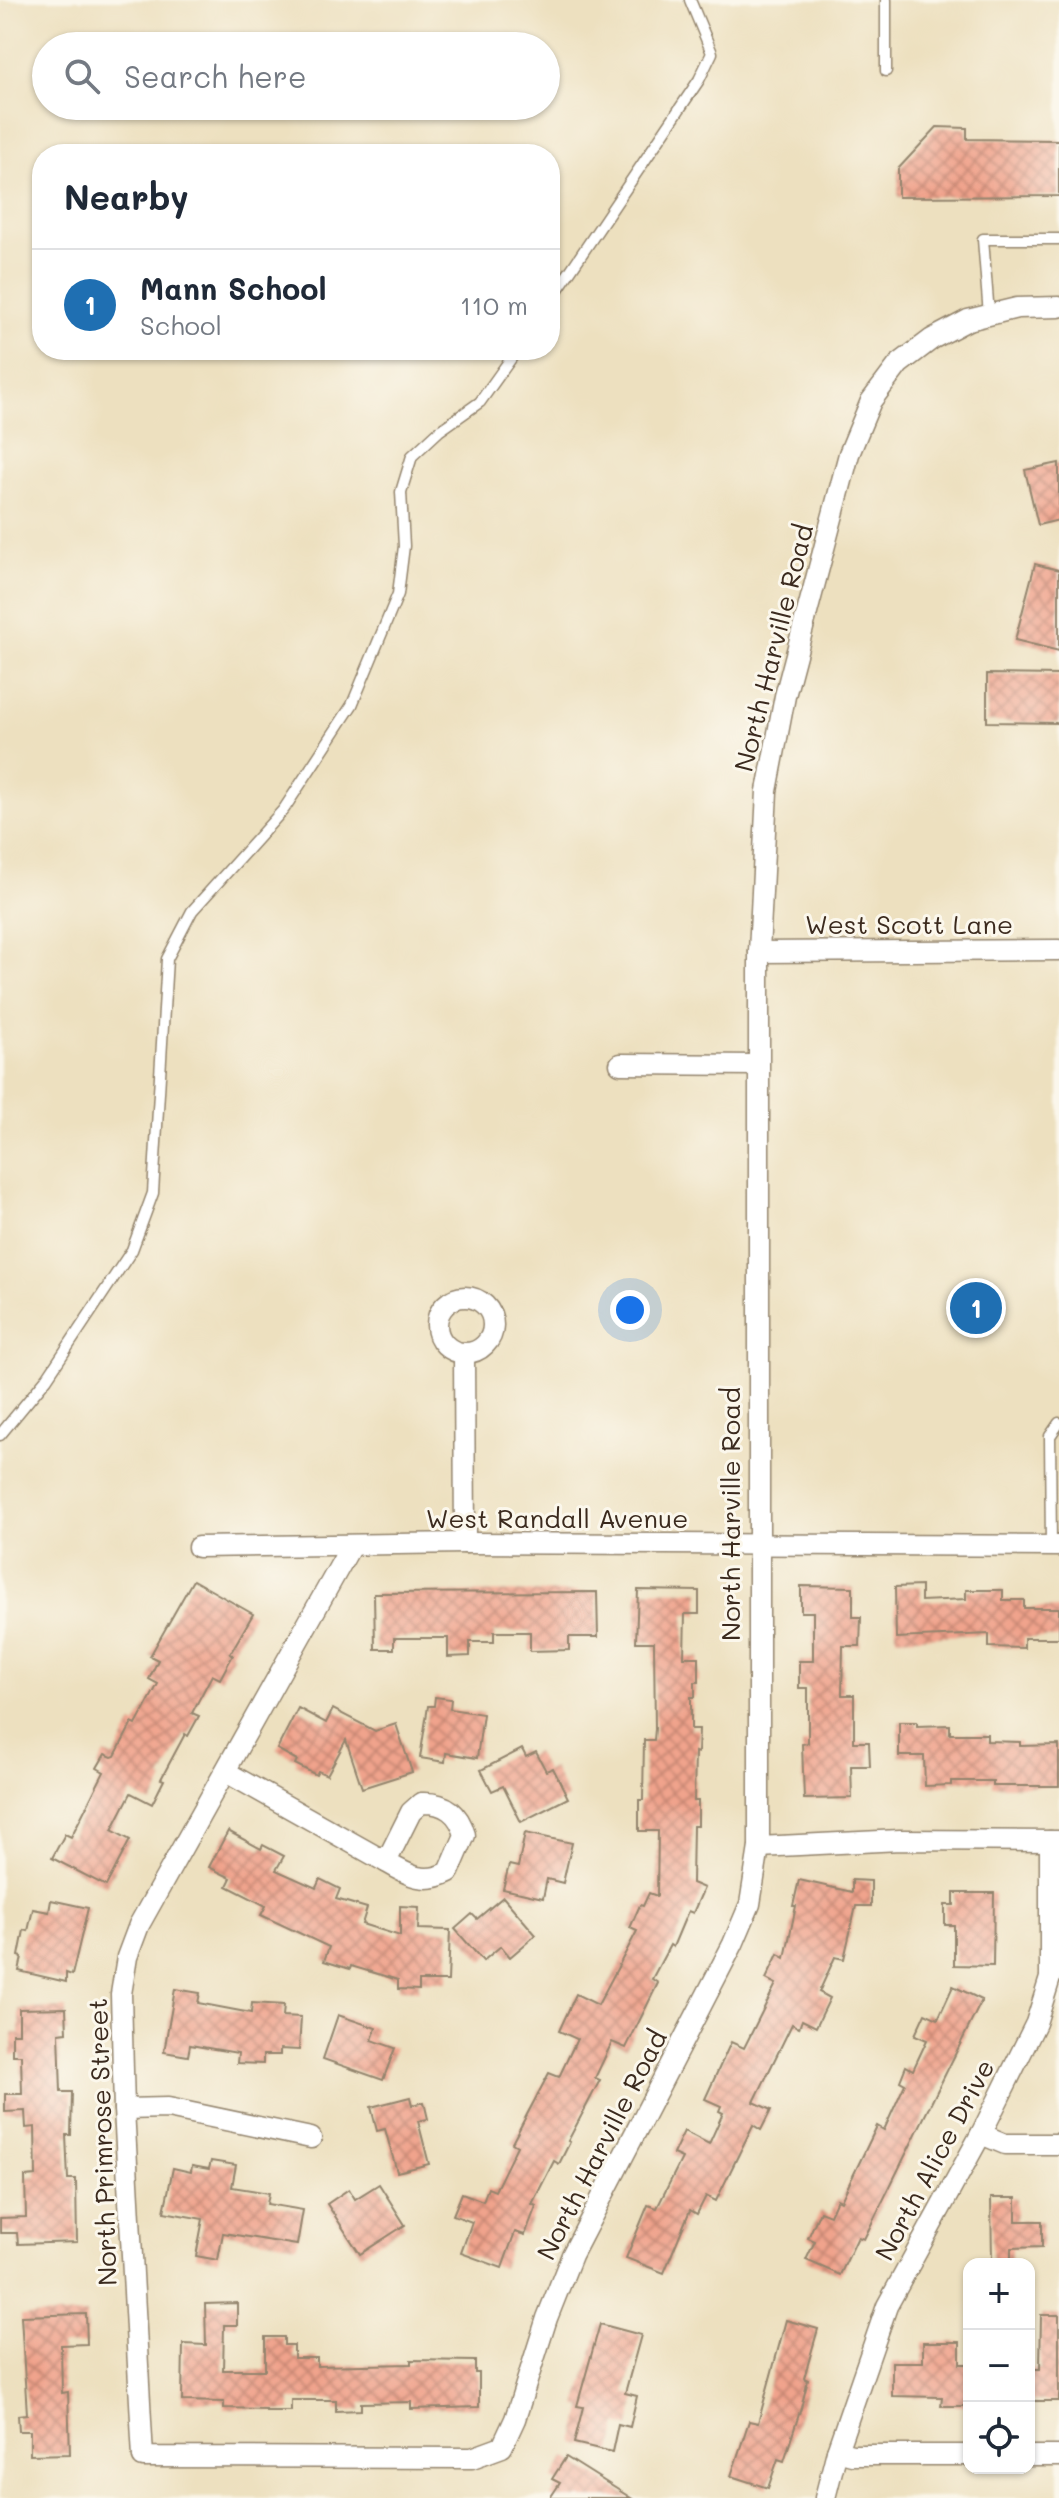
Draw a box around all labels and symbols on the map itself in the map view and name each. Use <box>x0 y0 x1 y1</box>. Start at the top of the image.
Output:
street label: North Harville Road <box>726 521 820 775</box>
street label: West Scott Lane <box>805 907 1013 941</box>
pin: 1 <box>950 1278 1002 1338</box>
your location <box>610 1290 650 1330</box>
street label: North Harville Road <box>713 1387 747 1641</box>
street label: West Randall Avenue <box>426 1501 688 1535</box>
street label: North Primrose Street <box>80 1998 124 2287</box>
street label: North Harville Road <box>528 2024 674 2265</box>
street label: North Alice Drive <box>867 2053 1001 2266</box>

